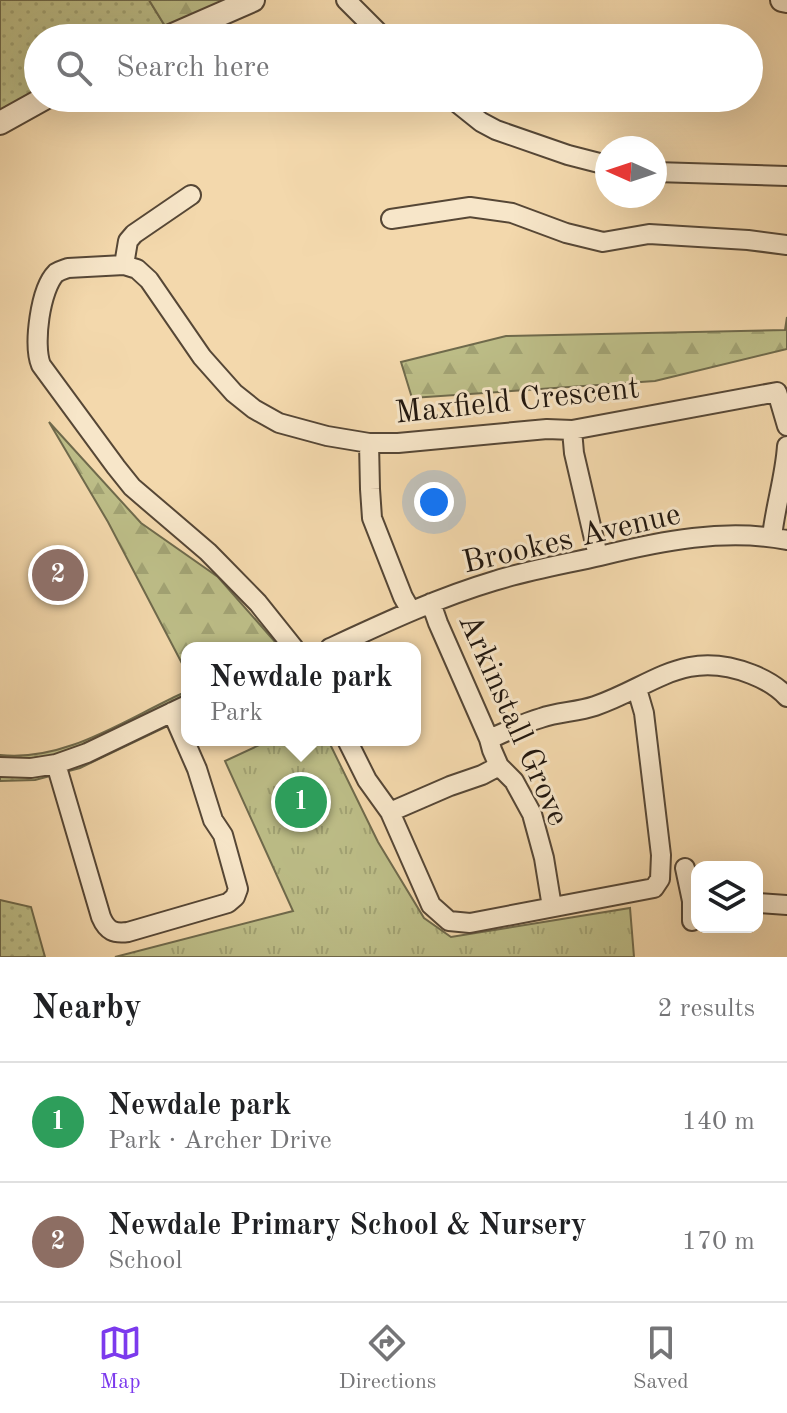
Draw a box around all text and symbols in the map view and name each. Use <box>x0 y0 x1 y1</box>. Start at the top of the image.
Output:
search box <box>24 24 763 112</box>
icon: search <box>52 46 96 90</box>
text: Search here <box>116 53 270 83</box>
north arrow <box>595 136 667 208</box>
street label: Maxfield Crescent <box>394 373 641 431</box>
your location <box>414 482 454 522</box>
street label: Brookes Avenue <box>460 499 684 581</box>
pin: 2 <box>32 545 84 605</box>
street label: Arkinstall Grove <box>451 610 573 831</box>
popup <box>181 642 421 746</box>
text: Newdale park <box>209 663 393 693</box>
text: Park <box>209 700 263 726</box>
pin: 1 <box>275 772 327 832</box>
map controls <box>691 861 763 933</box>
button: layers <box>691 861 763 933</box>
text: Nearby <box>32 992 142 1026</box>
text: 2 results <box>657 996 755 1022</box>
text: Newdale park <box>108 1091 291 1121</box>
text: 1 <box>50 1109 66 1135</box>
text: 140 m <box>682 1109 755 1135</box>
text: Park · Archer Drive <box>108 1128 332 1154</box>
text: Newdale Primary School & Nursery <box>108 1211 587 1241</box>
text: 2 <box>50 1229 66 1255</box>
text: 170 m <box>682 1229 755 1255</box>
text: School <box>108 1248 182 1274</box>
tab: Map <box>98 1321 142 1396</box>
tab: Directions <box>339 1321 436 1396</box>
tab: Saved <box>633 1321 689 1396</box>

